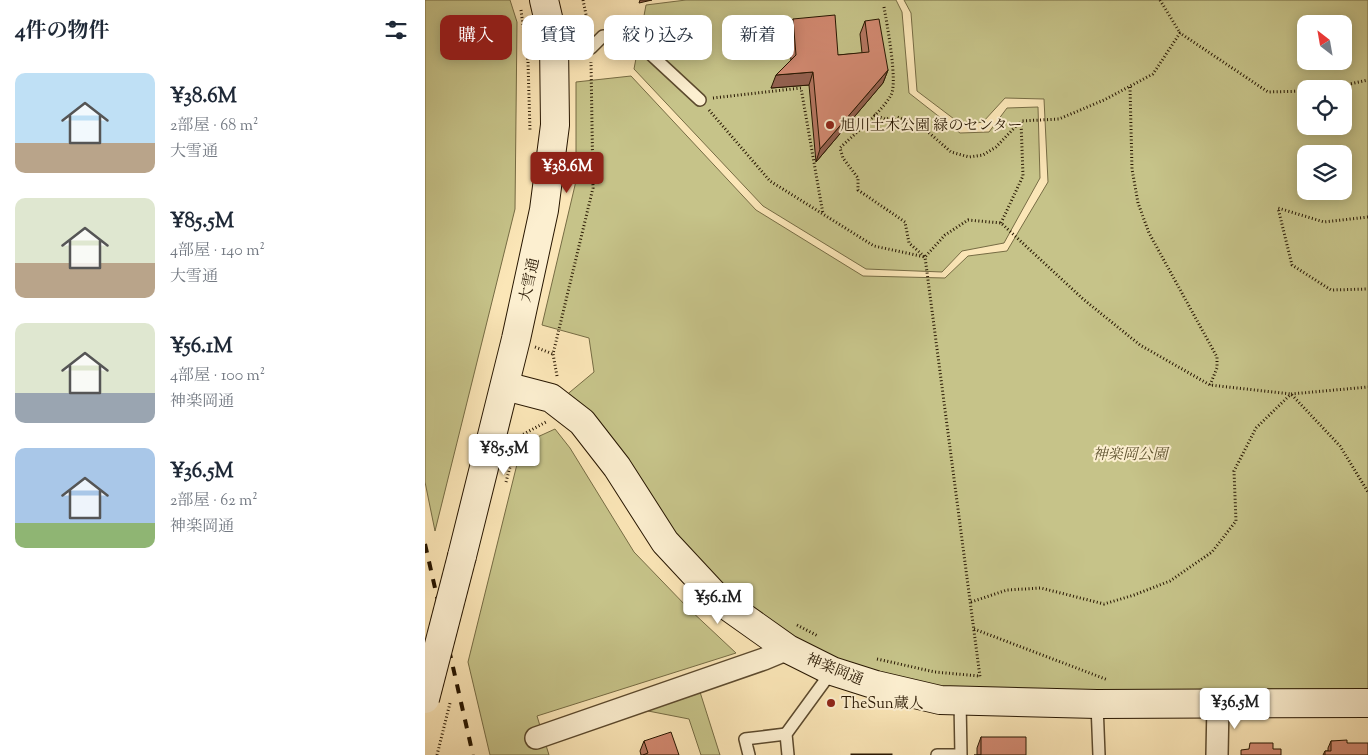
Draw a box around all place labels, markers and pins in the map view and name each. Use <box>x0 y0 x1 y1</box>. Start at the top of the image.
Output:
place label: 旭川土木公園 緑のセンター <box>840 116 1023 137</box>
marker: 旭川土木公園 緑のセンター <box>824 119 836 131</box>
pin: ¥38.6M <box>526 152 608 194</box>
pin: ¥85.5M <box>463 434 545 476</box>
pin: ¥56.1M <box>677 582 759 625</box>
pin: ¥36.5M <box>1194 688 1276 730</box>
place label: TheSun蔵人 <box>841 694 924 715</box>
marker: TheSun蔵人 <box>825 697 837 709</box>

